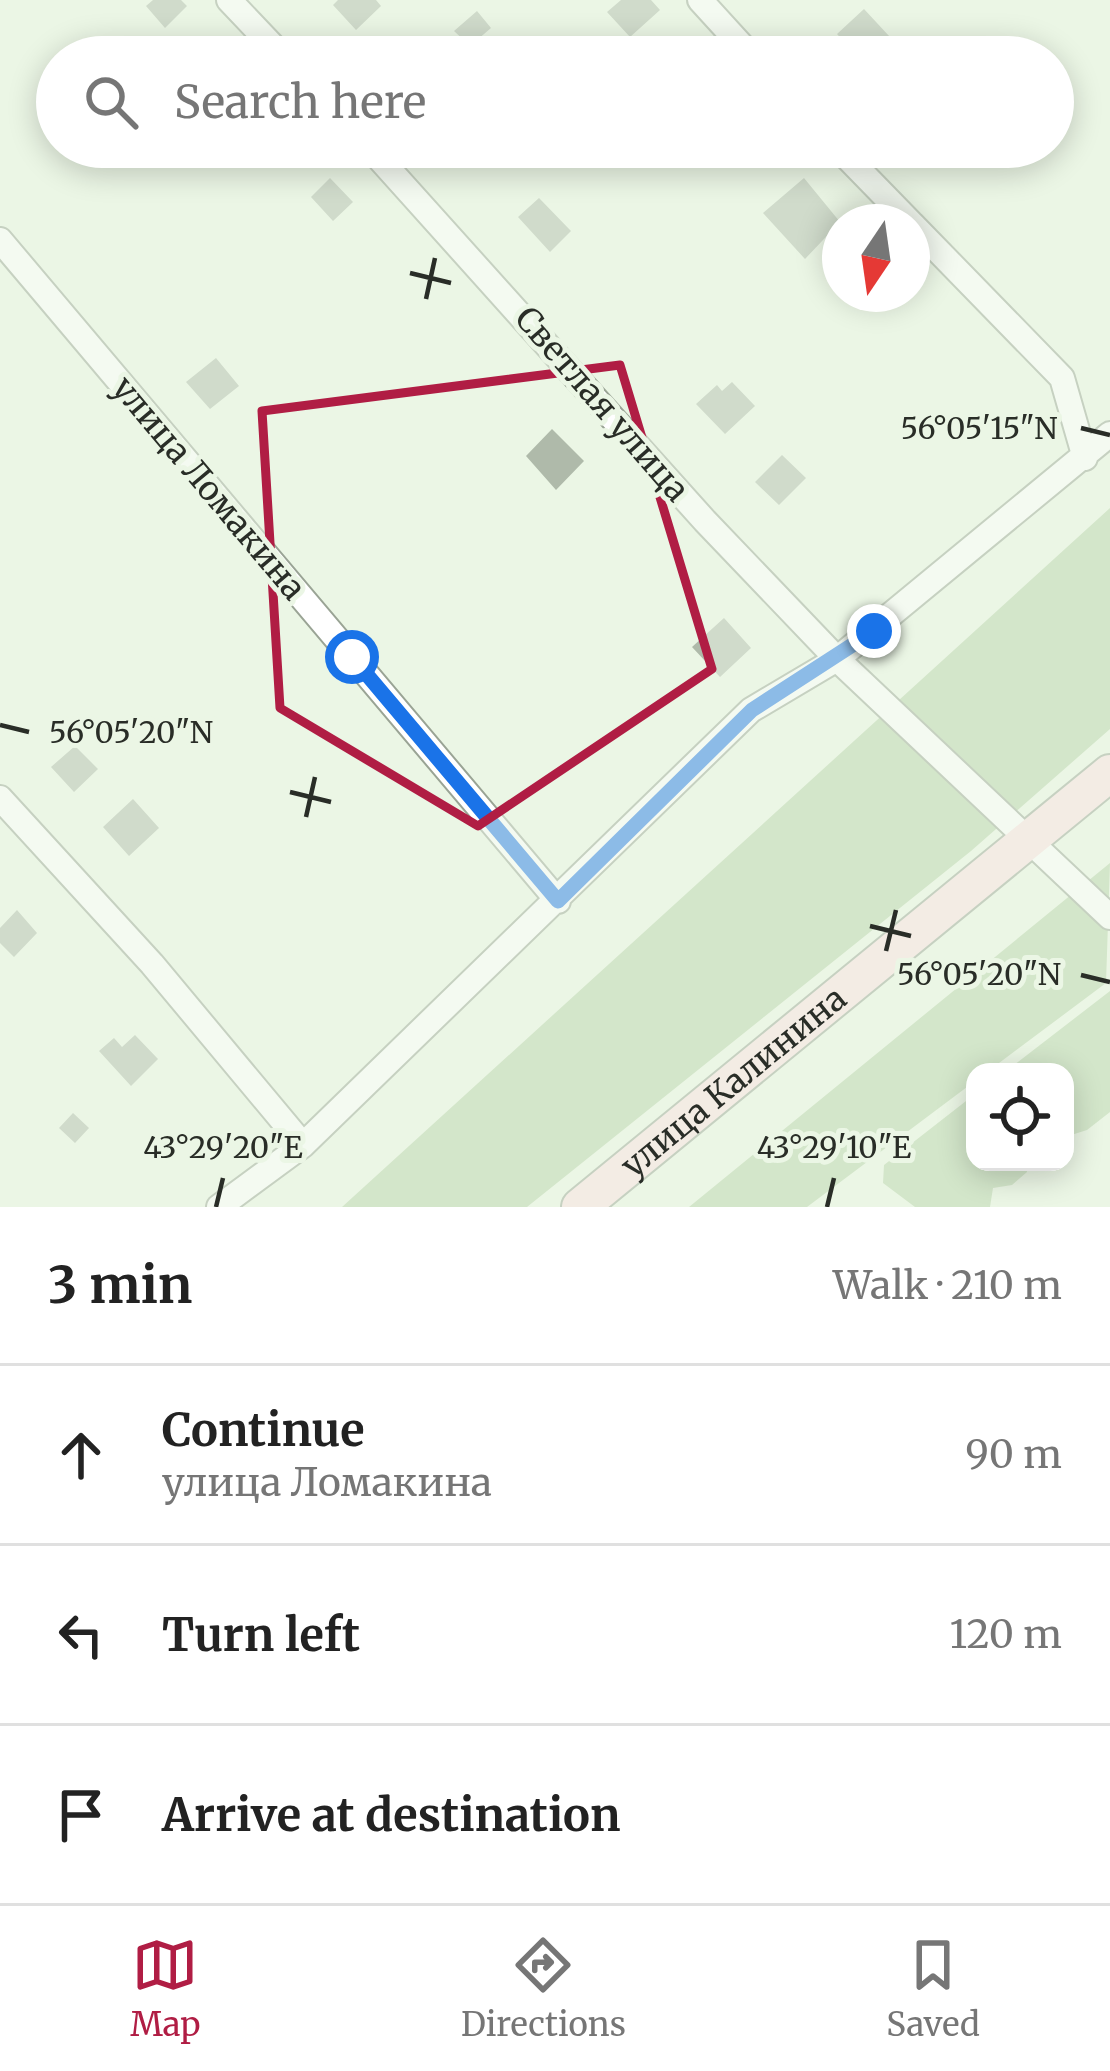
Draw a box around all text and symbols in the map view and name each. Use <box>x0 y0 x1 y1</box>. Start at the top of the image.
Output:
search box <box>36 36 1074 168</box>
icon: search <box>78 69 144 135</box>
text: Search here <box>174 74 426 130</box>
north arrow <box>822 204 930 312</box>
street label: Светлая улица <box>506 298 698 510</box>
street label: улица Ломакина <box>104 368 314 608</box>
text: 56°05'15"N <box>901 409 1057 447</box>
route end <box>847 604 901 658</box>
route start <box>325 630 379 684</box>
text: 56°05'20"N <box>49 713 213 751</box>
text: 56°05'20"N <box>897 955 1061 993</box>
street label: улица Калинина <box>612 977 854 1186</box>
map controls <box>966 1063 1074 1171</box>
button: locate <box>966 1063 1074 1171</box>
text: 43°29'20"E <box>143 1128 303 1166</box>
text: 43°29'10"E <box>757 1128 911 1166</box>
text: 3 min <box>48 1253 192 1317</box>
text: Walk · 210 m <box>833 1261 1062 1310</box>
text: Continue <box>162 1402 364 1458</box>
icon: ahead <box>48 1422 114 1488</box>
text: 90 m <box>965 1430 1062 1479</box>
text: улица Ломакина <box>162 1458 492 1507</box>
icon: left <box>48 1602 114 1668</box>
text: Turn left <box>162 1607 360 1663</box>
text: 120 m <box>949 1610 1062 1659</box>
icon: arrive <box>48 1782 114 1848</box>
text: Arrive at destination <box>162 1787 620 1843</box>
tab: Map <box>130 1932 201 2045</box>
tab: Directions <box>461 1932 626 2045</box>
tab: Saved <box>886 1932 980 2045</box>

